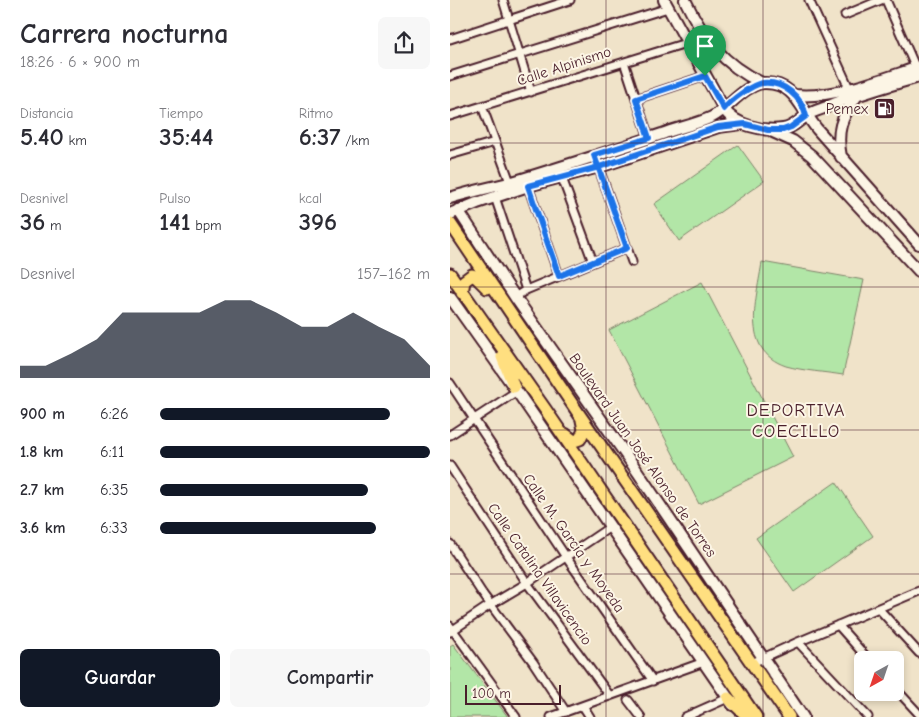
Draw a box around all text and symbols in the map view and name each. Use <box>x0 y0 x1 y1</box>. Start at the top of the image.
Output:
button: share <box>378 17 430 69</box>
text: Carrera nocturna <box>20 18 228 50</box>
pin <box>684 25 726 76</box>
icon: arrive <box>691 32 719 60</box>
street label: Calle Alpinismo <box>515 42 613 90</box>
text: 18:26 · 6 × 900 m <box>20 53 140 71</box>
fuel station icon: Pemex <box>872 97 896 121</box>
place label: Pemex <box>826 100 869 118</box>
text: Distancia <box>20 105 74 122</box>
text: Tiempo <box>159 105 203 122</box>
text: Ritmo <box>299 105 333 122</box>
text: 5.40 <box>20 122 64 151</box>
text: 35:44 <box>159 122 214 151</box>
text: 6:37 <box>299 122 340 151</box>
text: km <box>64 132 87 149</box>
text: /km <box>340 132 370 149</box>
text: Desnivel <box>20 190 68 207</box>
text: Pulso <box>159 190 191 207</box>
text: kcal <box>299 190 322 207</box>
text: 36 <box>20 207 45 236</box>
text: 141 <box>159 207 190 236</box>
text: 396 <box>299 207 337 236</box>
text: m <box>45 217 62 234</box>
text: bpm <box>190 217 222 234</box>
text: Desnivel <box>20 265 75 283</box>
text: 157–162 m <box>357 265 430 283</box>
street label: Boulevard Juan José Alonso de Torres <box>566 350 720 560</box>
district label: DEPORTIVA COECILLO <box>747 400 846 442</box>
text: 900 m <box>20 405 65 423</box>
text: 6:26 <box>100 405 129 423</box>
text: 1.8 km <box>20 443 64 461</box>
text: 6:11 <box>100 443 124 461</box>
street label: Calle M. García y Moyeda <box>519 470 629 616</box>
text: 2.7 km <box>20 481 64 499</box>
text: 6:35 <box>100 481 128 499</box>
street label: Calle Catalina Villavicencio <box>484 499 596 649</box>
text: 3.6 km <box>20 519 65 537</box>
text: 6:33 <box>100 519 128 537</box>
button: Guardar <box>20 649 220 707</box>
button: Compartir <box>230 649 430 707</box>
north arrow <box>854 651 904 701</box>
map controls <box>854 651 904 701</box>
scale bar <box>465 682 561 705</box>
text: 100 m <box>472 685 511 702</box>

